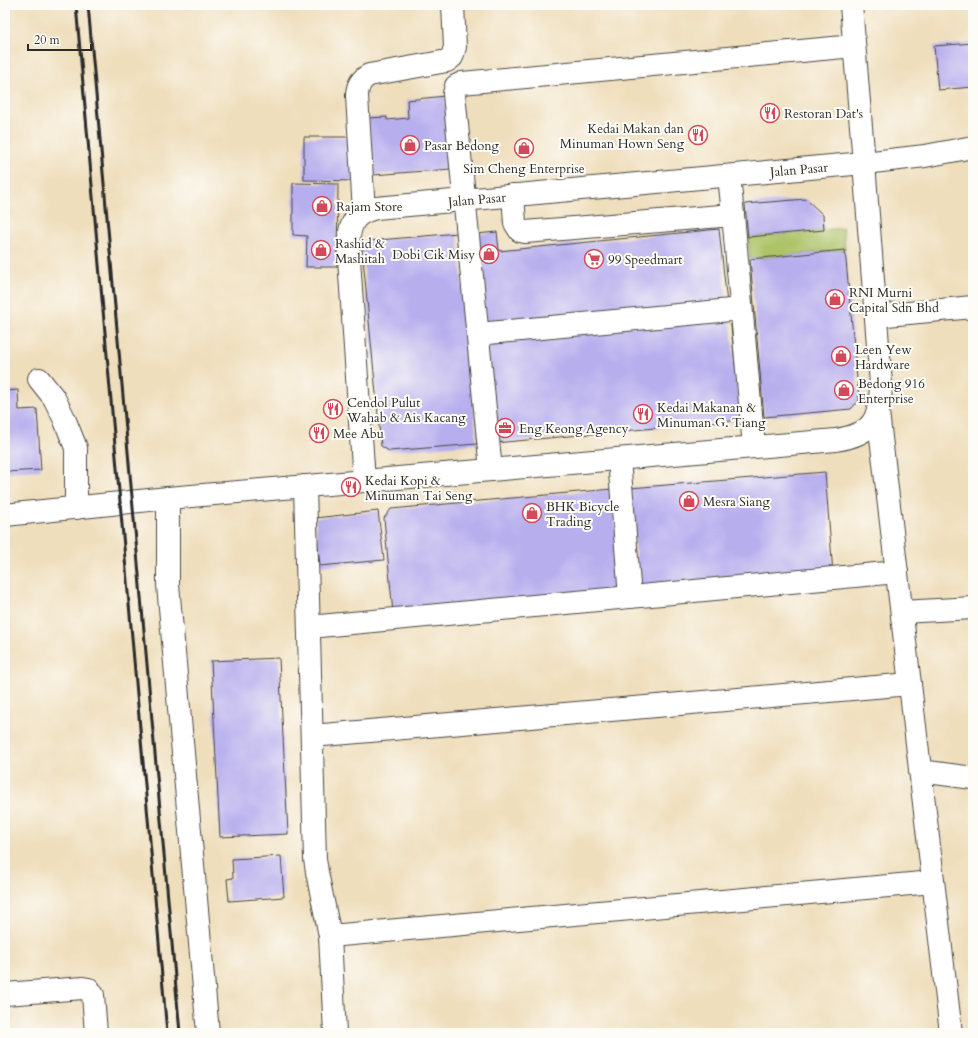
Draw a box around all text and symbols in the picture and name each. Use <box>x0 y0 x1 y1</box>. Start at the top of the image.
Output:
scale bar <box>28 26 91 52</box>
text: 20 m <box>34 32 61 48</box>
restaurant icon: Restoran Dat's <box>759 102 781 124</box>
place label: Restoran Dat's <box>784 105 863 123</box>
place label: Kedai Makan dan Minuman Hown Seng <box>560 120 685 153</box>
restaurant icon: Kedai Makan dan Minuman Hown Seng <box>687 124 709 146</box>
shop icon: Pasar Bedong <box>399 134 421 156</box>
place label: Pasar Bedong <box>424 137 500 155</box>
shop icon: Sim Cheng Enterprise <box>513 137 535 159</box>
street label: Jalan Pasar <box>767 158 829 182</box>
place label: Sim Cheng Enterprise <box>463 160 585 178</box>
street label: Jalan Pasar <box>445 188 507 212</box>
shop icon: Rajam Store <box>311 195 333 217</box>
place label: Rajam Store <box>336 198 403 216</box>
place label: Rashid & Mashitah <box>335 235 385 268</box>
shop icon: Rashid & Mashitah <box>310 239 332 261</box>
shop icon: Dobi Cik Misy <box>478 243 500 265</box>
place label: Dobi Cik Misy <box>392 246 475 264</box>
supermarket icon: 99 Speedmart <box>583 248 605 270</box>
place label: 99 Speedmart <box>608 251 682 269</box>
place label: RNI Murni Capital Sdn Bhd <box>849 284 939 317</box>
shop icon: RNI Murni Capital Sdn Bhd <box>824 288 846 310</box>
place label: Leen Yew Hardware <box>855 341 912 374</box>
shop icon: Leen Yew Hardware <box>830 345 852 367</box>
place label: Bedong 916 Enterprise <box>858 375 925 408</box>
shop icon: Bedong 916 Enterprise <box>833 379 855 401</box>
place label: Cendol Pulut Wahab & Ais Kacang <box>346 394 466 427</box>
restaurant icon: Cendol Pulut Wahab & Ais Kacang <box>322 398 344 420</box>
place label: Kedai Makanan & Minuman G. Tiang <box>657 399 766 432</box>
restaurant icon: Kedai Makanan & Minuman G. Tiang <box>632 403 654 425</box>
office icon: Eng Keong Agency <box>494 417 516 439</box>
place label: Eng Keong Agency <box>519 420 629 438</box>
restaurant icon: Mee Abu <box>308 422 330 444</box>
place label: Mee Abu <box>333 425 384 443</box>
place label: Kedai Kopi & Minuman Tai Seng <box>365 472 473 505</box>
restaurant icon: Kedai Kopi & Minuman Tai Seng <box>340 476 362 498</box>
shop icon: Mesra Siang <box>678 490 700 512</box>
place label: Mesra Siang <box>703 493 771 511</box>
place label: BHK Bicycle Trading <box>546 498 619 531</box>
shop icon: BHK Bicycle Trading <box>521 502 543 524</box>

